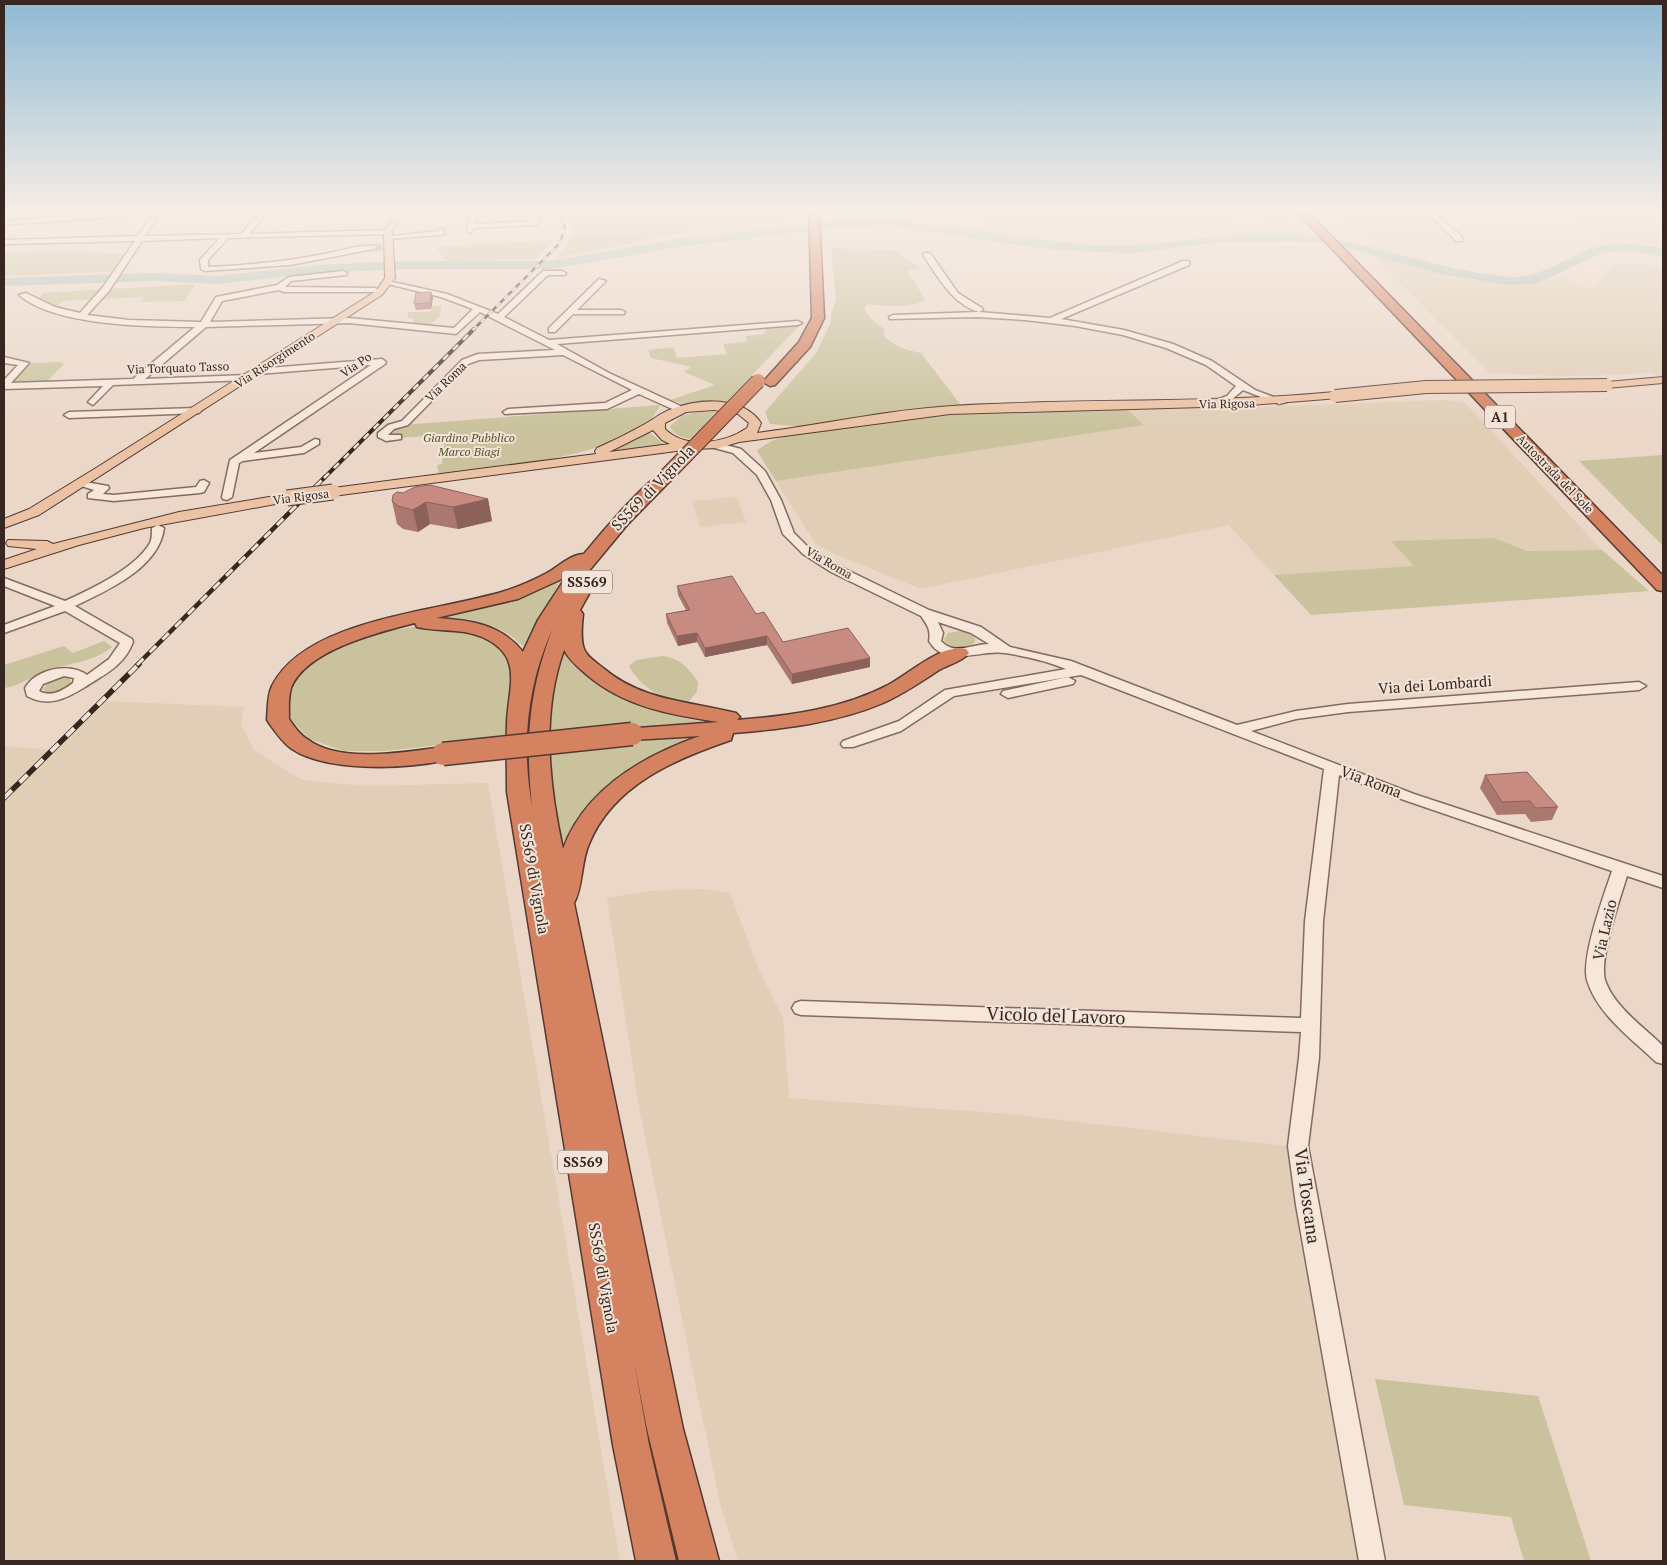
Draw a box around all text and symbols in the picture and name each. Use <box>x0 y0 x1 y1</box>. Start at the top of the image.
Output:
street label: Via Risorgimento <box>232 328 318 391</box>
street label: Via Po <box>337 349 374 380</box>
street label: Via Torquato Tasso <box>127 358 230 377</box>
street label: Via Roma <box>422 358 469 405</box>
street label: Via Rigosa <box>1199 396 1255 411</box>
road number: A1 <box>1485 406 1515 428</box>
park label: Giardino Pubblico Marco Biagi <box>423 430 515 459</box>
street label: Autostrada del Sole <box>1514 431 1597 516</box>
street label: SS569 di Vignola <box>606 440 699 534</box>
street label: Via Rigosa <box>272 486 330 507</box>
street label: Via Roma <box>803 543 855 582</box>
road number: SS569 <box>562 570 612 594</box>
street label: Via dei Lombardi <box>1377 670 1492 698</box>
street label: Via Roma <box>1338 760 1405 802</box>
street label: SS569 di Vignola <box>515 822 555 936</box>
street label: Via Lazio <box>1587 897 1621 962</box>
street label: Vicolo del Lavoro <box>986 1001 1126 1029</box>
street label: Via Toscana <box>1289 1147 1327 1245</box>
road number: SS569 <box>558 1150 608 1174</box>
street label: SS569 di Vignola <box>584 1221 624 1335</box>

